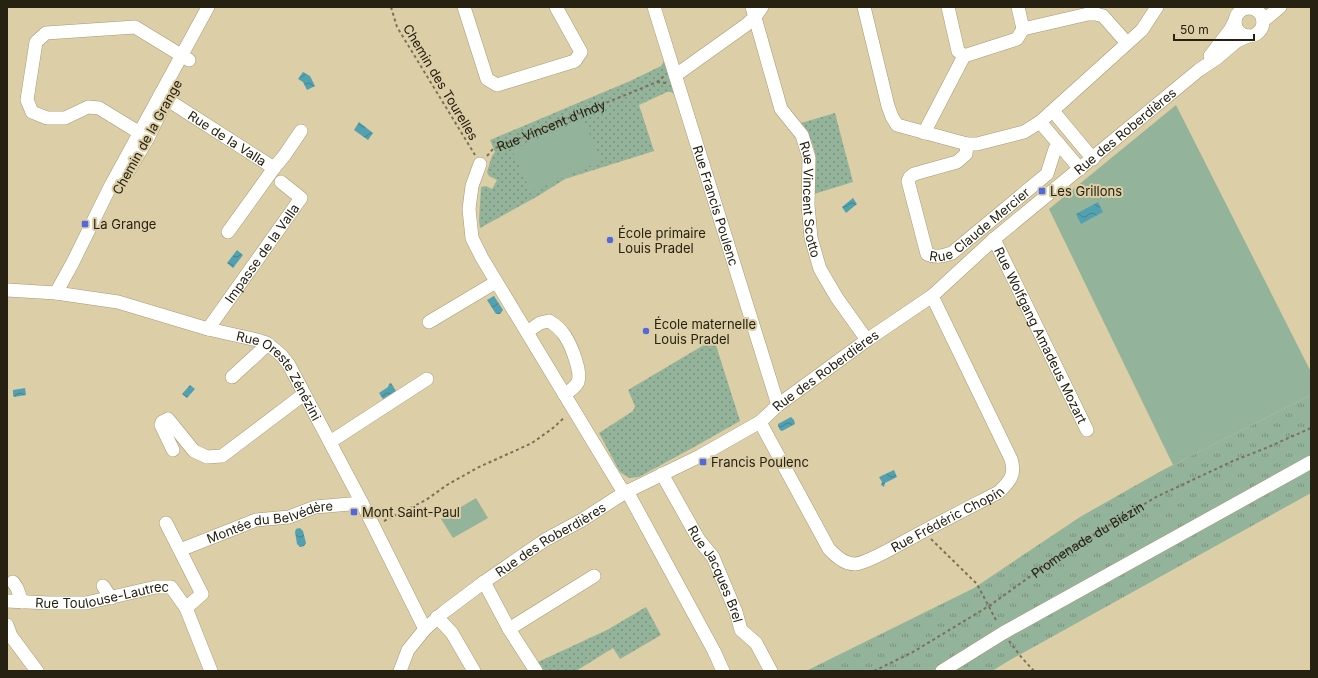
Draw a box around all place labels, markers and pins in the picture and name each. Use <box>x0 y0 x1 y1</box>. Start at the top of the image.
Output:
place label: Les Grillons <box>1050 183 1122 199</box>
marker: Les Grillons <box>1037 186 1047 196</box>
place label: La Grange <box>93 216 156 232</box>
marker: La Grange <box>80 219 90 229</box>
place label: École primaire Louis Pradel <box>618 225 706 256</box>
marker: École primaire Louis Pradel <box>605 235 615 245</box>
place label: École maternelle Louis Pradel <box>654 316 756 347</box>
marker: École maternelle Louis Pradel <box>641 326 651 336</box>
place label: Francis Poulenc <box>711 454 809 470</box>
marker: Francis Poulenc <box>698 457 708 467</box>
place label: Mont Saint-Paul <box>362 504 460 520</box>
marker: Mont Saint-Paul <box>349 507 359 517</box>

